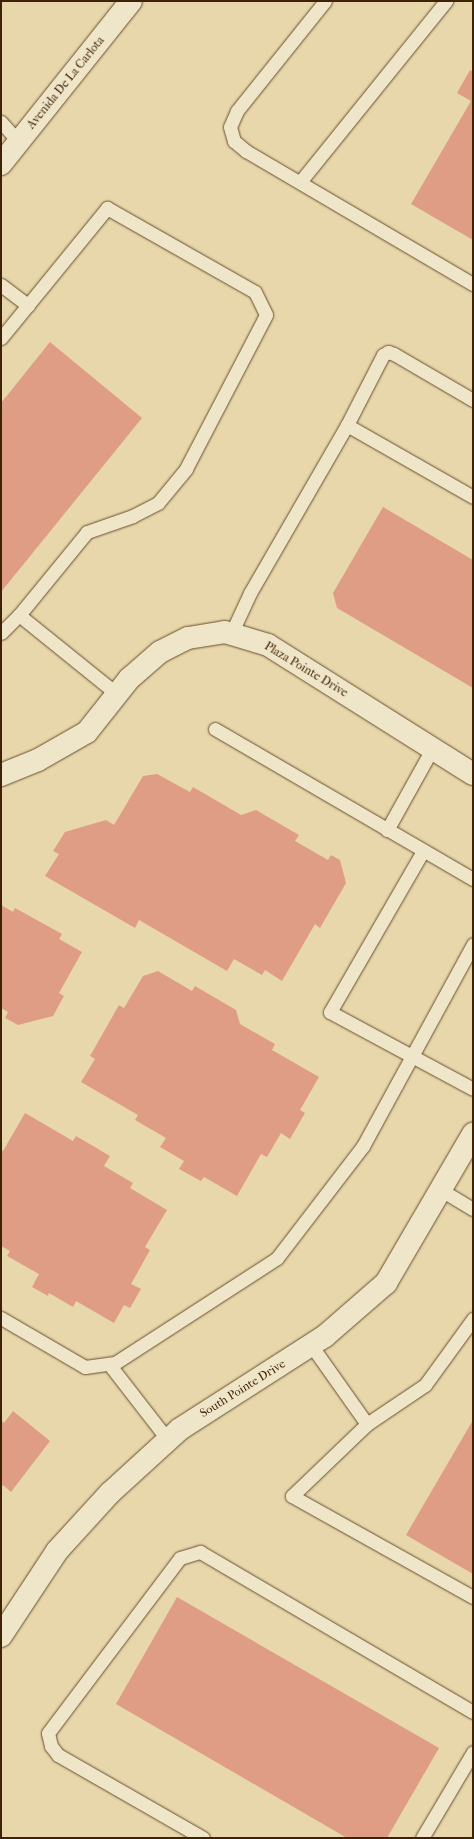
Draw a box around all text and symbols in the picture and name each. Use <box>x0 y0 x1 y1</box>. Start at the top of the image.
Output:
street label: Avenida De La Carlota <box>24 34 108 132</box>
street label: Plaza Pointe Drive <box>262 639 350 701</box>
street label: South Pointe Drive <box>198 1357 288 1421</box>

